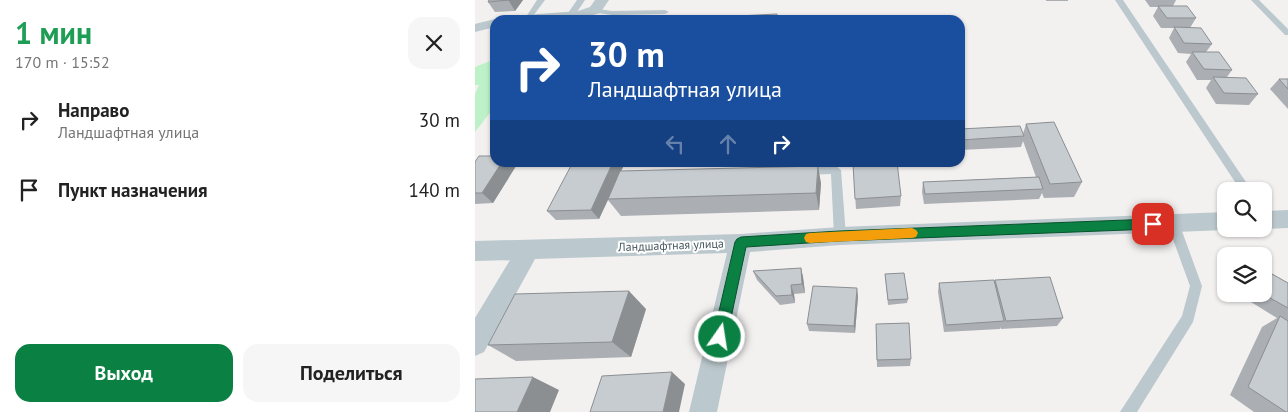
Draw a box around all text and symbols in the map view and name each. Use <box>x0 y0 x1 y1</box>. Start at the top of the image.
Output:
text: 1 мин <box>15 13 92 52</box>
button: close <box>408 17 460 69</box>
text: 30 m <box>588 31 665 77</box>
icon: right <box>505 35 570 100</box>
text: 170 m · 15:52 <box>15 52 110 72</box>
text: Ландшафтная улица <box>588 75 782 103</box>
text: Направо <box>58 98 129 122</box>
icon: right <box>15 106 43 134</box>
text: 30 m <box>419 108 460 132</box>
text: Ландшафтная улица <box>58 122 199 142</box>
icon: left <box>661 130 689 158</box>
icon: ahead <box>714 130 742 158</box>
icon: right <box>767 130 795 158</box>
icon: arrive <box>15 176 43 204</box>
text: Пункт назначения <box>58 178 208 202</box>
text: 140 m <box>408 178 460 202</box>
map controls <box>1217 182 1272 302</box>
button: search <box>1217 182 1272 237</box>
pin <box>1132 203 1174 245</box>
icon: arrive <box>1139 210 1167 238</box>
street label: Ландшафтная улица <box>617 236 724 254</box>
button: layers <box>1217 247 1272 302</box>
position arrow <box>693 310 745 362</box>
button: Выход <box>15 344 233 402</box>
button: Поделиться <box>243 344 460 402</box>

